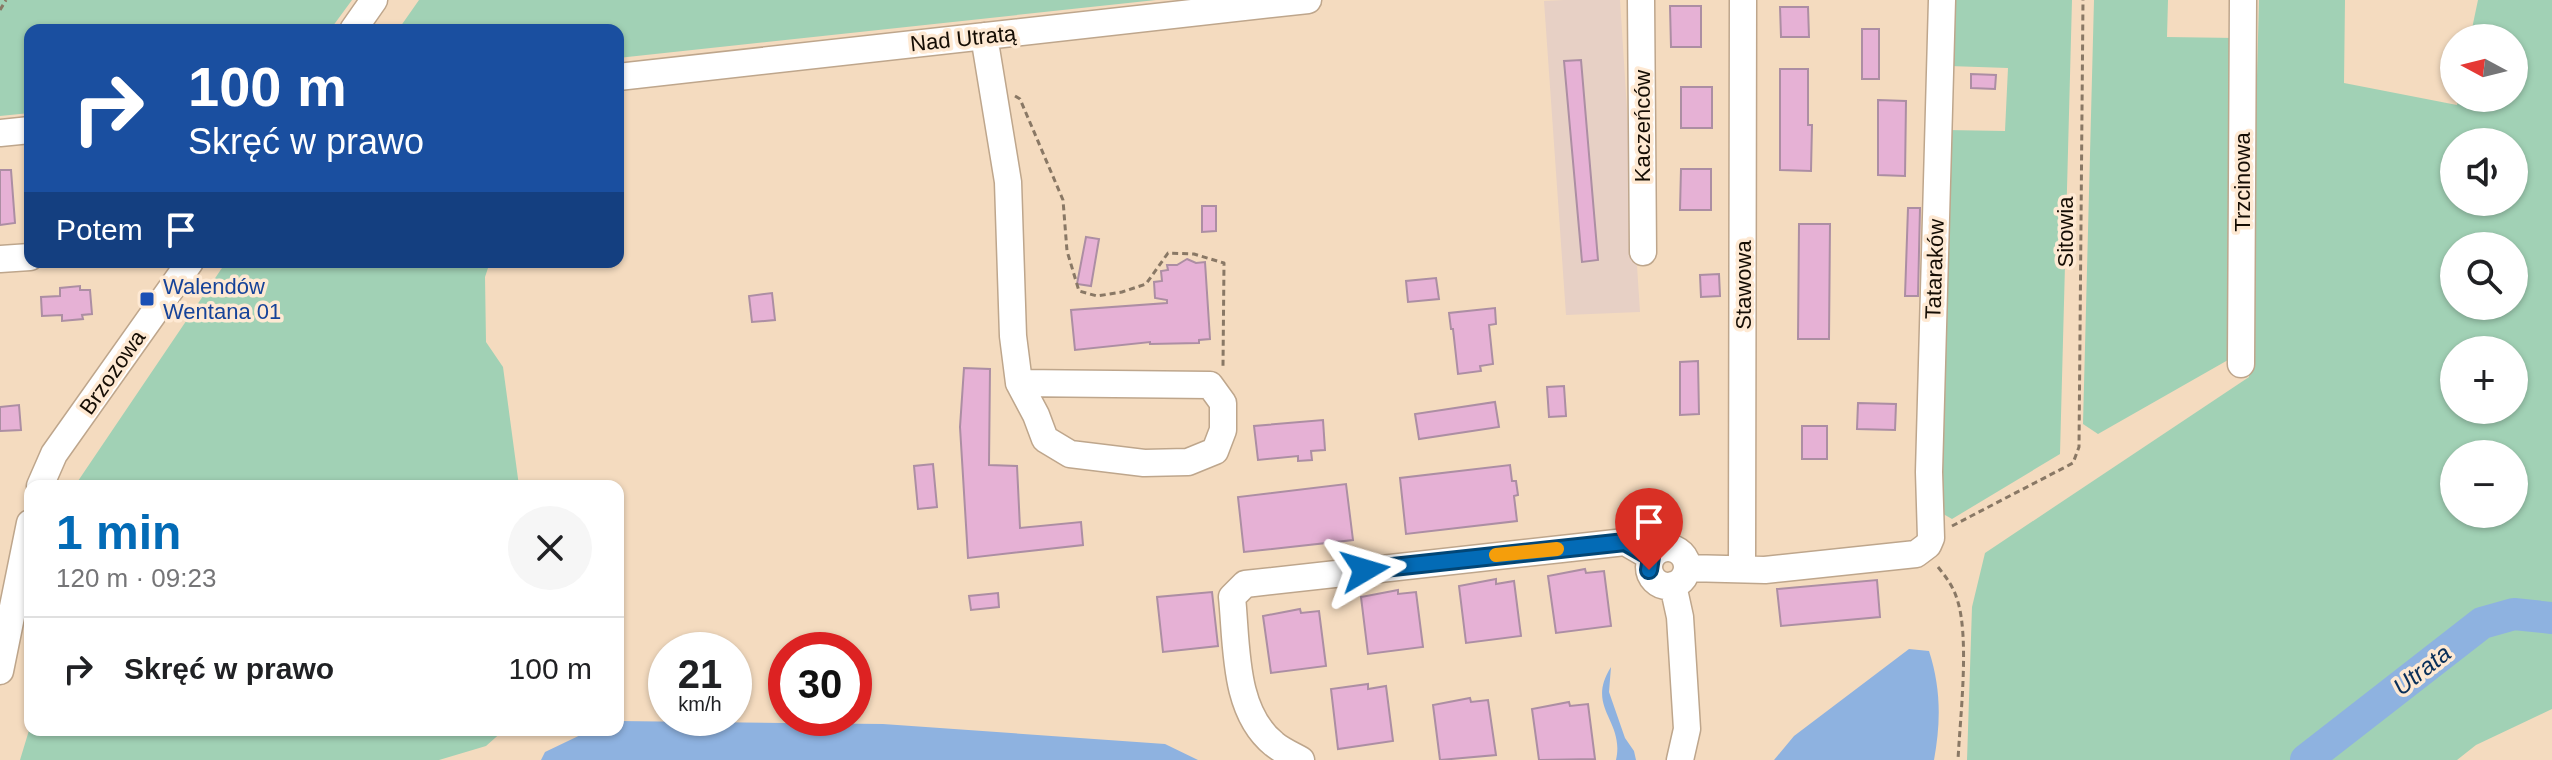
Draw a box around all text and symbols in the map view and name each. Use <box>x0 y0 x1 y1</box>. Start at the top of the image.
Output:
street label: Nad Utratą <box>909 20 1018 56</box>
north arrow <box>2440 24 2528 112</box>
map controls <box>2440 24 2528 528</box>
text: 100 m <box>188 55 347 118</box>
icon: right <box>56 56 160 160</box>
street label: Kaczeńców <box>1630 70 1655 182</box>
text: Skręć w prawo <box>188 121 424 162</box>
button: sound <box>2440 128 2528 216</box>
street label: Trzcinowa <box>2230 132 2255 232</box>
street label: Sitowia <box>2053 196 2078 267</box>
icon: arrive <box>159 208 203 252</box>
text: Potem <box>56 213 143 246</box>
street label: Tataraków <box>1920 218 1949 320</box>
button: search <box>2440 232 2528 320</box>
street label: Stawowa <box>1731 240 1756 330</box>
place label: Walendów Wentana 01 <box>163 274 281 324</box>
marker: Walendów Wentana 01 <box>138 290 156 308</box>
street label: Brzozowa <box>74 325 151 419</box>
button: + <box>2440 336 2528 424</box>
button: − <box>2440 440 2528 528</box>
pin <box>1615 488 1683 570</box>
icon: arrive <box>1627 500 1671 544</box>
text: 1 min <box>56 506 181 559</box>
button: close <box>508 506 592 590</box>
position arrow <box>1323 528 1407 612</box>
text: 120 m · 09:23 <box>56 563 216 593</box>
speed limit sign: 30 <box>768 632 872 736</box>
water label: Utrata <box>2388 639 2456 700</box>
icon: right <box>56 647 100 691</box>
text: Skręć w prawo <box>124 652 334 685</box>
text: 100 m <box>509 652 592 685</box>
text: 21 <box>678 652 722 696</box>
text: km/h <box>678 693 722 715</box>

